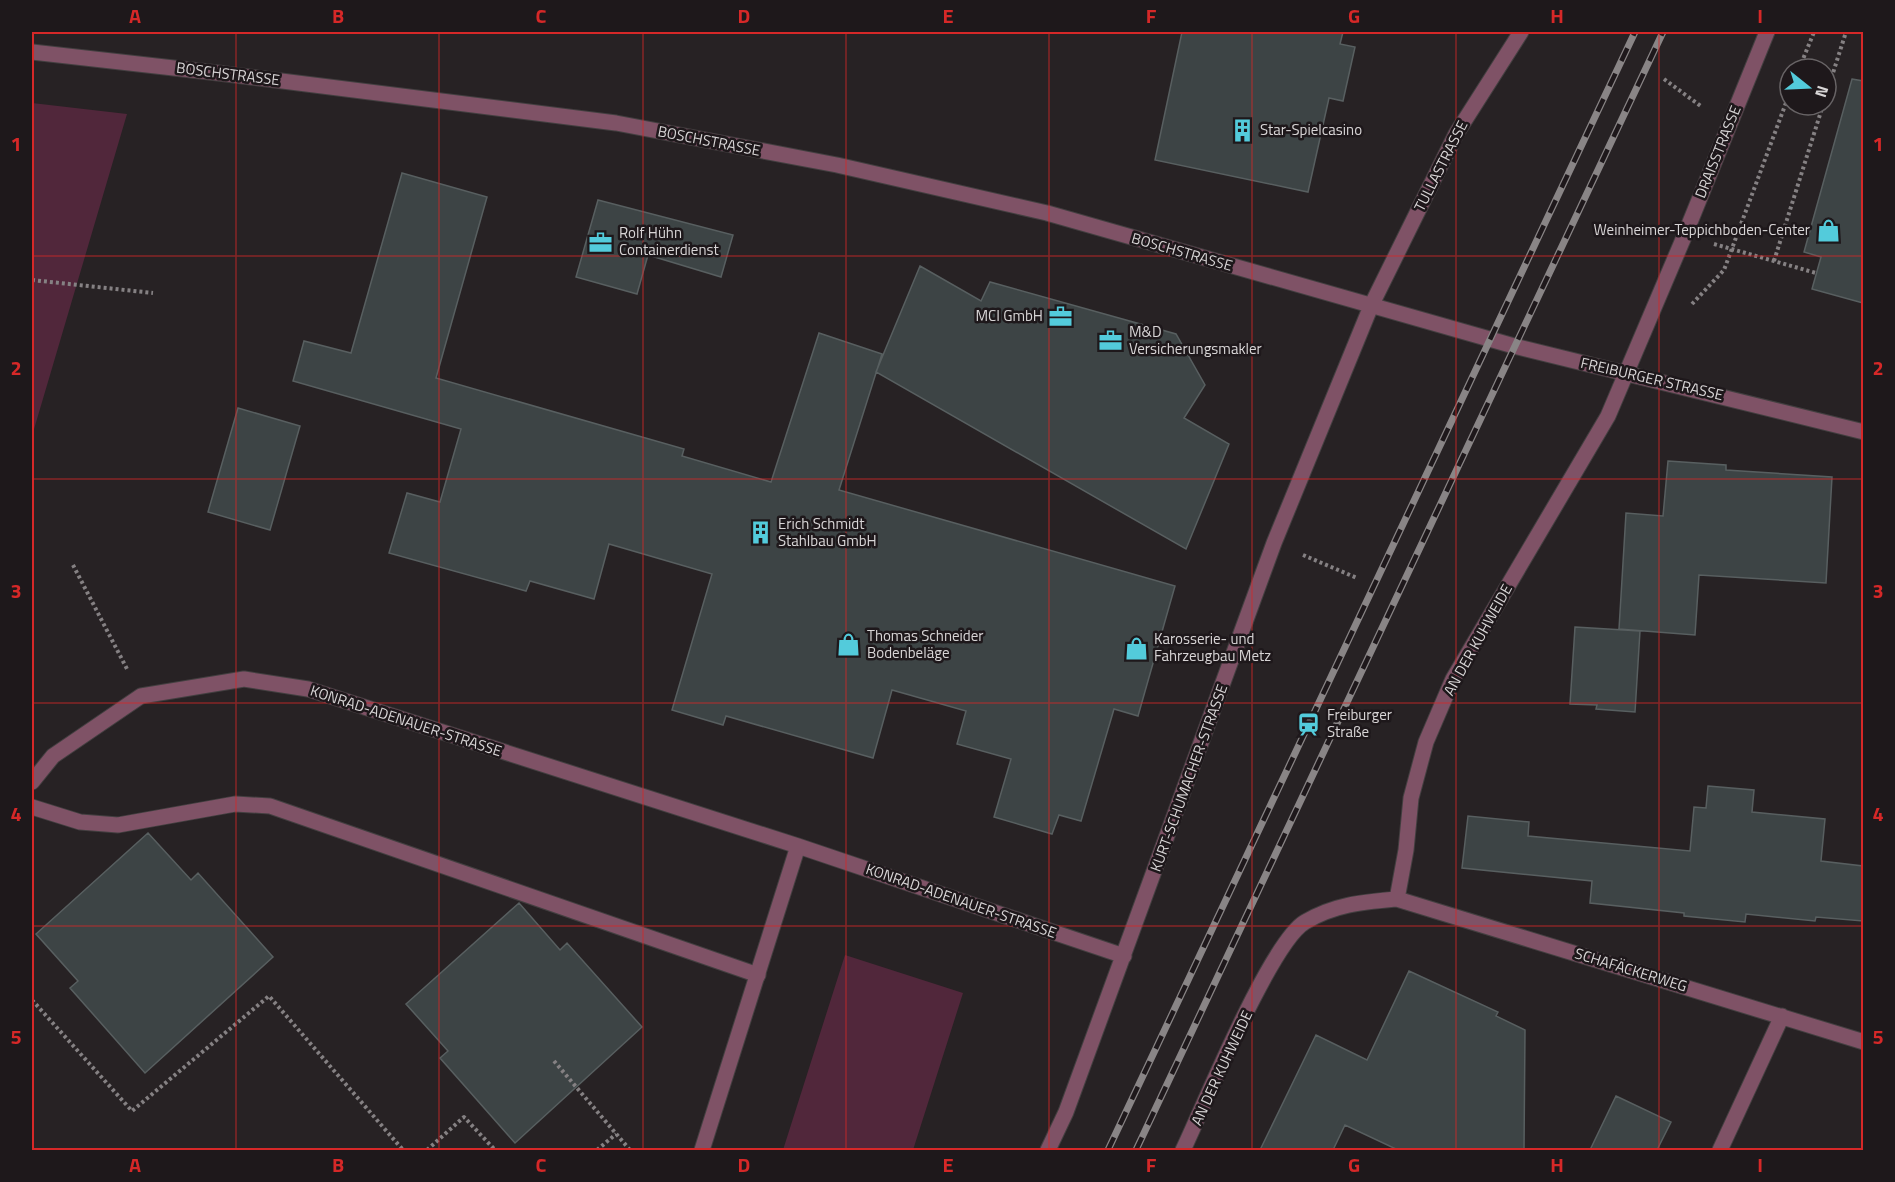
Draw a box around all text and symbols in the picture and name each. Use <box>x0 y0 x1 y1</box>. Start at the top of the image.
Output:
text: A <box>129 0 141 31</box>
text: B <box>332 0 344 31</box>
text: C <box>536 0 547 31</box>
text: D <box>738 0 750 31</box>
text: E <box>942 0 954 31</box>
text: F <box>1146 0 1157 31</box>
text: G <box>1348 0 1360 31</box>
text: H <box>1550 0 1564 31</box>
text: I <box>1757 0 1763 31</box>
street label: BOSCHSTRASSE <box>175 56 281 91</box>
north arrow <box>1778 57 1838 117</box>
text: N <box>1809 83 1835 101</box>
street label: DRAISSTRASSE <box>1688 102 1747 202</box>
street label: TULLASTRASSE <box>1408 116 1473 215</box>
building icon: Star-Spielcasino <box>1229 117 1255 143</box>
place label: Star-Spielcasino <box>1260 118 1362 141</box>
street label: BOSCHSTRASSE <box>656 119 762 162</box>
text: 1 <box>10 128 22 159</box>
text: 1 <box>1872 128 1884 159</box>
shop icon: Weinheimer-Teppichboden-Center <box>1815 217 1841 243</box>
place label: Weinheimer-Teppichboden-Center <box>1594 218 1810 241</box>
place label: Rolf Hühn Containerdienst <box>619 221 719 261</box>
street label: BOSCHSTRASSE <box>1129 226 1235 277</box>
office icon: Rolf Hühn Containerdienst <box>588 229 614 255</box>
office icon: MCI GmbH <box>1048 303 1074 329</box>
place label: MCI GmbH <box>976 304 1043 327</box>
place label: M&D Versicherungsmakler <box>1129 320 1262 360</box>
office icon: M&D Versicherungsmakler <box>1098 328 1124 354</box>
street label: FREIBURGER STRASSE <box>1578 351 1726 406</box>
text: 2 <box>10 352 22 383</box>
text: 2 <box>1872 352 1884 383</box>
place label: Erich Schmidt Stahlbau GmbH <box>778 512 877 552</box>
building icon: Erich Schmidt Stahlbau GmbH <box>747 520 773 546</box>
text: 3 <box>10 575 22 606</box>
text: 3 <box>1872 575 1884 606</box>
street label: AN DER KUHWEIDE <box>1437 580 1518 700</box>
place label: Thomas Schneider Bodenbeläge <box>867 624 984 664</box>
place label: Karosserie- und Fahrzeugbau Metz <box>1154 627 1271 667</box>
shop icon: Thomas Schneider Bodenbeläge <box>836 632 862 658</box>
shop icon: Karosserie- und Fahrzeugbau Metz <box>1123 635 1149 661</box>
street label: KONRAD-ADENAUER-STRASSE <box>307 679 505 762</box>
street label: KURT-SCHUMACHER-STRASSE <box>1144 681 1233 875</box>
place label: Freiburger Straße <box>1327 703 1392 743</box>
station icon: Freiburger Straße <box>1296 711 1322 737</box>
text: 4 <box>10 798 22 829</box>
text: 4 <box>1872 798 1884 829</box>
street label: KONRAD-ADENAUER-STRASSE <box>863 857 1060 944</box>
street label: SCHAFÄCKERWEG <box>1572 942 1690 998</box>
street label: AN DER KUHWEIDE <box>1185 1007 1258 1129</box>
text: 5 <box>10 1021 22 1052</box>
text: 5 <box>1872 1021 1884 1052</box>
text: A <box>129 1149 141 1180</box>
text: B <box>332 1149 344 1180</box>
text: C <box>536 1149 547 1180</box>
text: D <box>738 1149 750 1180</box>
text: E <box>942 1149 954 1180</box>
text: F <box>1146 1149 1157 1180</box>
text: G <box>1348 1149 1360 1180</box>
text: H <box>1550 1149 1564 1180</box>
text: I <box>1757 1149 1763 1180</box>

